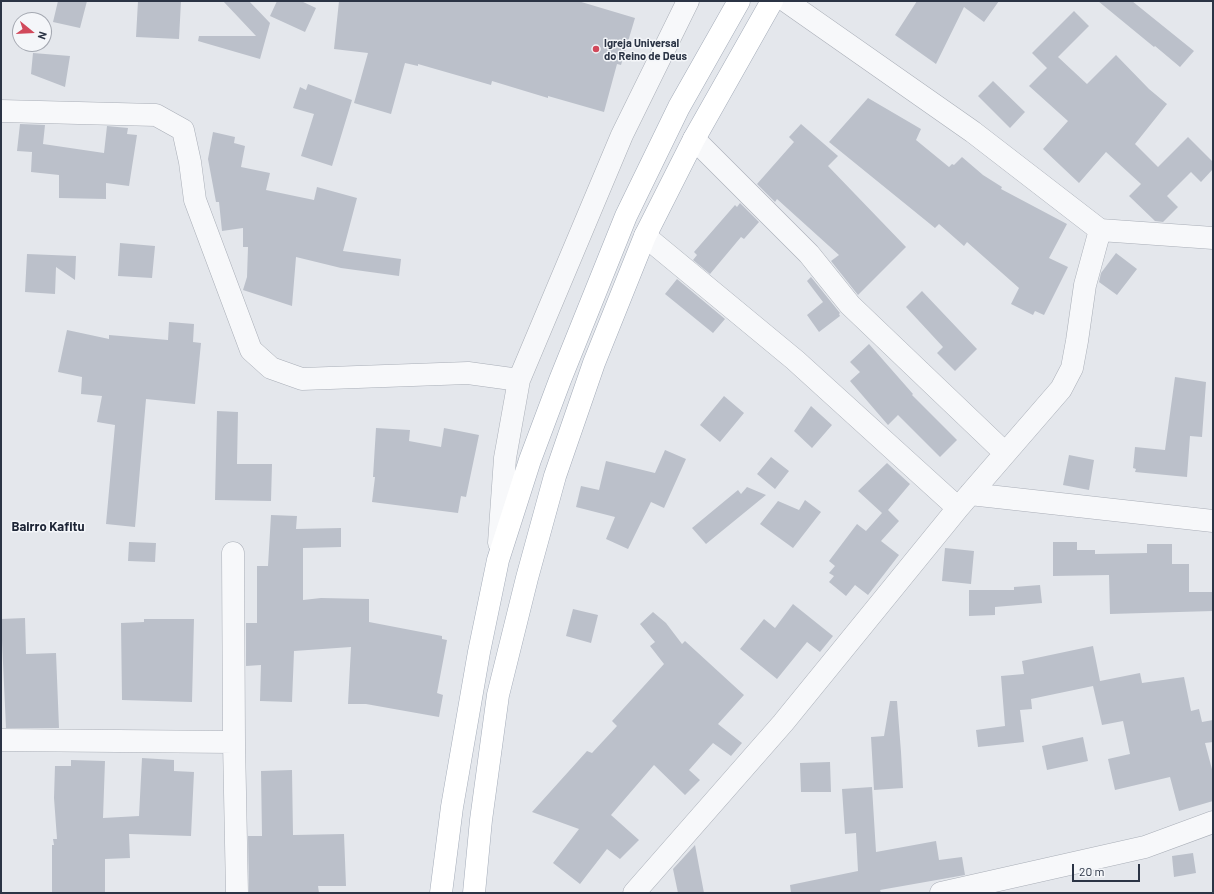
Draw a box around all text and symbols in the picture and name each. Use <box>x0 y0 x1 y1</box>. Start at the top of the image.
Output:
north arrow <box>12 12 52 52</box>
text: N <box>36 30 50 41</box>
place label: Igreja Universal do Reino de Deus <box>604 36 687 62</box>
marker: Igreja Universal do Reino de Deus <box>591 44 601 54</box>
district label: Bairro Kafitu <box>11 519 85 535</box>
scale bar <box>1074 856 1142 882</box>
text: 20 m <box>1079 864 1105 878</box>

